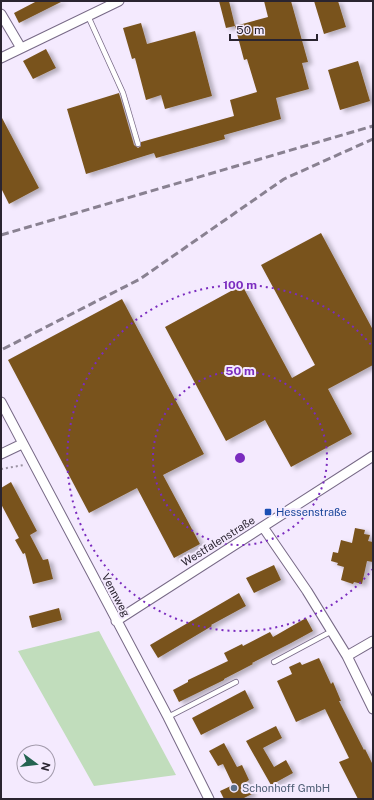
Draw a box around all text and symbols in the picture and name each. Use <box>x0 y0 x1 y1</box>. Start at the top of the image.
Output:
scale bar <box>230 16 317 42</box>
text: 50 m <box>236 23 264 37</box>
text: 100 m <box>223 278 257 292</box>
text: 50 m <box>225 364 255 378</box>
centre of rings <box>233 451 247 465</box>
place label: Hessenstraße <box>276 506 347 518</box>
marker: Hessenstraße <box>263 507 273 517</box>
street label: Westfalenstraße <box>179 514 257 568</box>
street label: Vennweg <box>100 571 132 619</box>
north arrow <box>16 744 56 784</box>
text: N <box>39 761 53 772</box>
place label: Schonhoff GmbH <box>242 782 330 794</box>
marker: Schonhoff GmbH <box>229 783 239 793</box>

